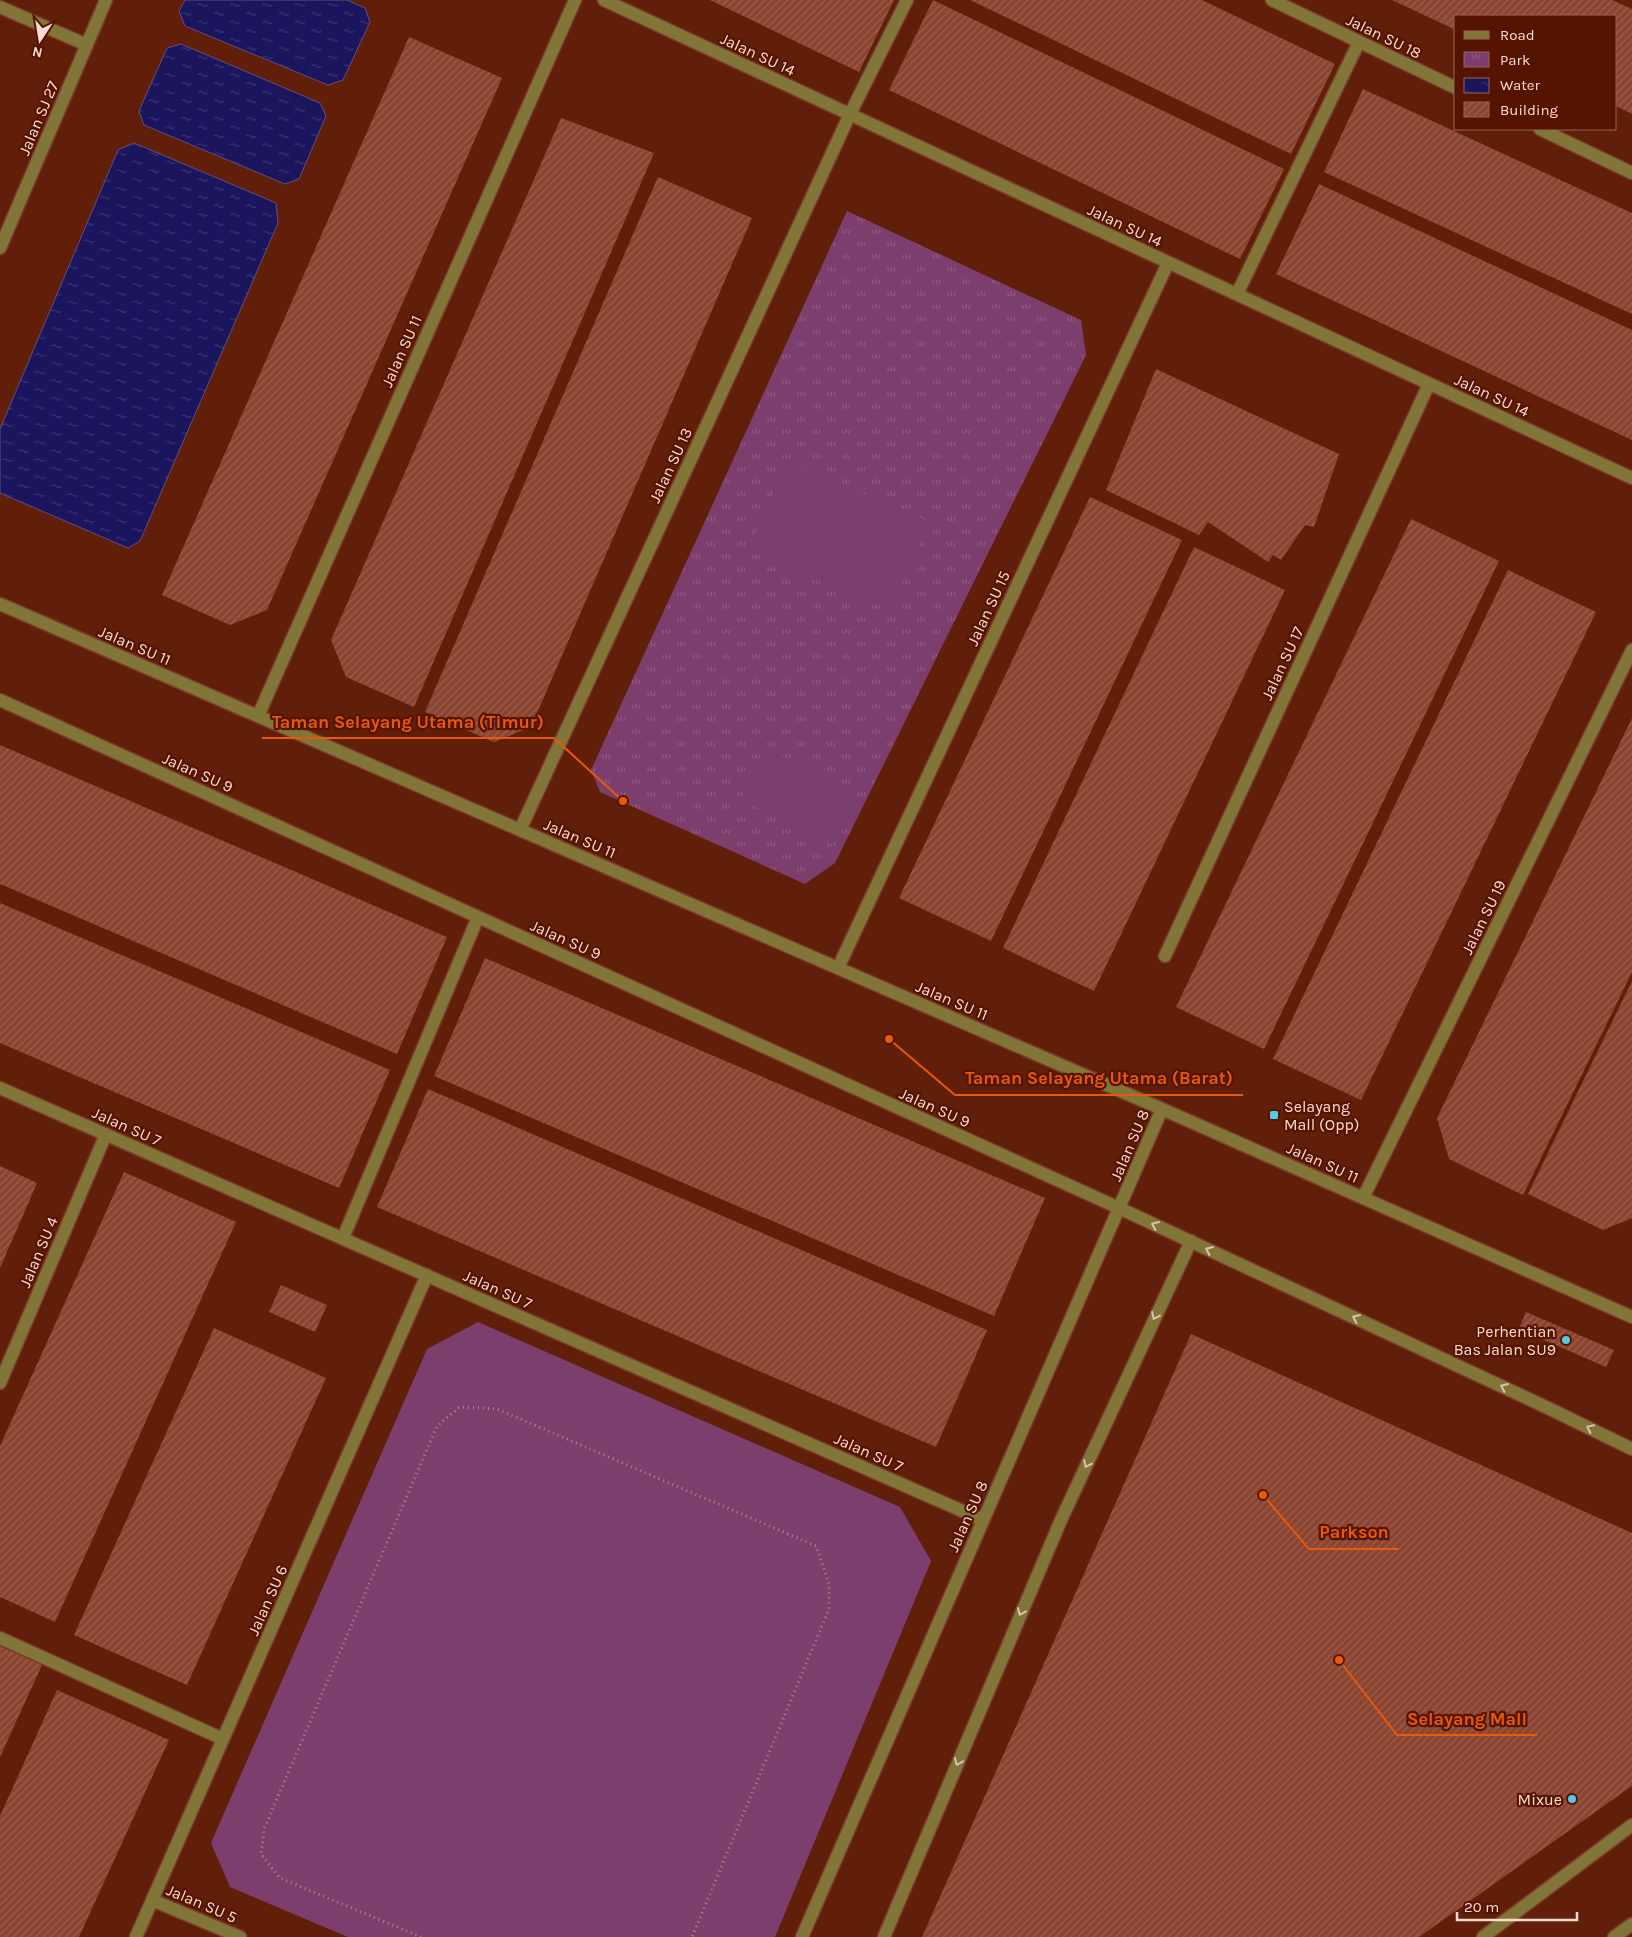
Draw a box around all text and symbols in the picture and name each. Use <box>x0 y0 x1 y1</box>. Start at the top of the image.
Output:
street label: Jalan SU 18 <box>1343 10 1424 63</box>
north arrow <box>15 15 65 65</box>
legend <box>1454 15 1617 130</box>
text: Road <box>1500 26 1535 44</box>
street label: Jalan SU 14 <box>717 29 798 80</box>
text: N <box>31 43 44 62</box>
text: Park <box>1500 51 1530 69</box>
text: Water <box>1500 76 1541 94</box>
street label: Jalan SJ 27 <box>14 78 63 158</box>
text: Building <box>1500 101 1558 119</box>
street label: Jalan SU 14 <box>1084 200 1165 251</box>
street label: Jalan SU 11 <box>377 312 426 390</box>
street label: Jalan SU 14 <box>1451 370 1532 421</box>
street label: Jalan SU 13 <box>645 425 696 506</box>
street label: Jalan SU 15 <box>963 568 1014 649</box>
street label: Jalan SU 11 <box>96 622 174 669</box>
street label: Jalan SU 17 <box>1257 623 1308 703</box>
callout: Taman Selayang Utama (Timur) <box>262 705 554 738</box>
text: Taman Selayang Utama (Timur) <box>272 711 544 733</box>
street label: Jalan SU 9 <box>160 748 236 796</box>
street label: Jalan SU 11 <box>541 815 619 862</box>
street label: Jalan SU 19 <box>1457 877 1510 958</box>
street label: Jalan SU 9 <box>528 915 604 963</box>
street label: Jalan SU 11 <box>913 977 991 1024</box>
callout: Taman Selayang Utama (Barat) <box>955 1062 1243 1095</box>
text: Taman Selayang Utama (Barat) <box>965 1067 1233 1089</box>
street label: Jalan SU 9 <box>897 1083 973 1131</box>
place label: Selayang Mall (Opp) <box>1284 1097 1360 1134</box>
street label: Jalan SU 7 <box>89 1103 165 1150</box>
street label: Jalan SU 8 <box>1106 1107 1153 1184</box>
marker: Selayang Mall (Opp) <box>1268 1109 1280 1121</box>
street label: Jalan SU 11 <box>1284 1138 1362 1187</box>
street label: Jalan SU 4 <box>15 1214 62 1290</box>
one-way arrow <box>1151 1220 1160 1231</box>
one-way arrow <box>1205 1245 1214 1256</box>
street label: Jalan SU 7 <box>460 1266 536 1313</box>
one-way arrow <box>1151 1311 1162 1320</box>
one-way arrow <box>1352 1314 1361 1325</box>
place label: Perhentian Bas Jalan SU9 <box>1454 1322 1556 1359</box>
marker: Perhentian Bas Jalan SU9 <box>1560 1334 1572 1346</box>
one-way arrow <box>1500 1383 1509 1393</box>
one-way arrow <box>1586 1424 1595 1435</box>
street label: Jalan SU 7 <box>831 1429 907 1476</box>
one-way arrow <box>1083 1459 1093 1468</box>
street label: Jalan SU 8 <box>943 1478 992 1555</box>
callout: Parkson <box>1309 1516 1399 1549</box>
text: Parkson <box>1319 1521 1389 1543</box>
street label: Jalan SU 6 <box>244 1562 291 1638</box>
one-way arrow <box>1017 1607 1028 1616</box>
callout: Selayang Mall <box>1397 1702 1537 1735</box>
text: Selayang Mall <box>1407 1708 1527 1730</box>
one-way arrow <box>954 1757 964 1766</box>
place label: Mixue <box>1518 1790 1562 1809</box>
marker: Mixue <box>1566 1793 1578 1805</box>
street label: Jalan SU 5 <box>164 1880 240 1927</box>
scale bar <box>1457 1890 1577 1922</box>
text: 20 m <box>1464 1898 1499 1916</box>

